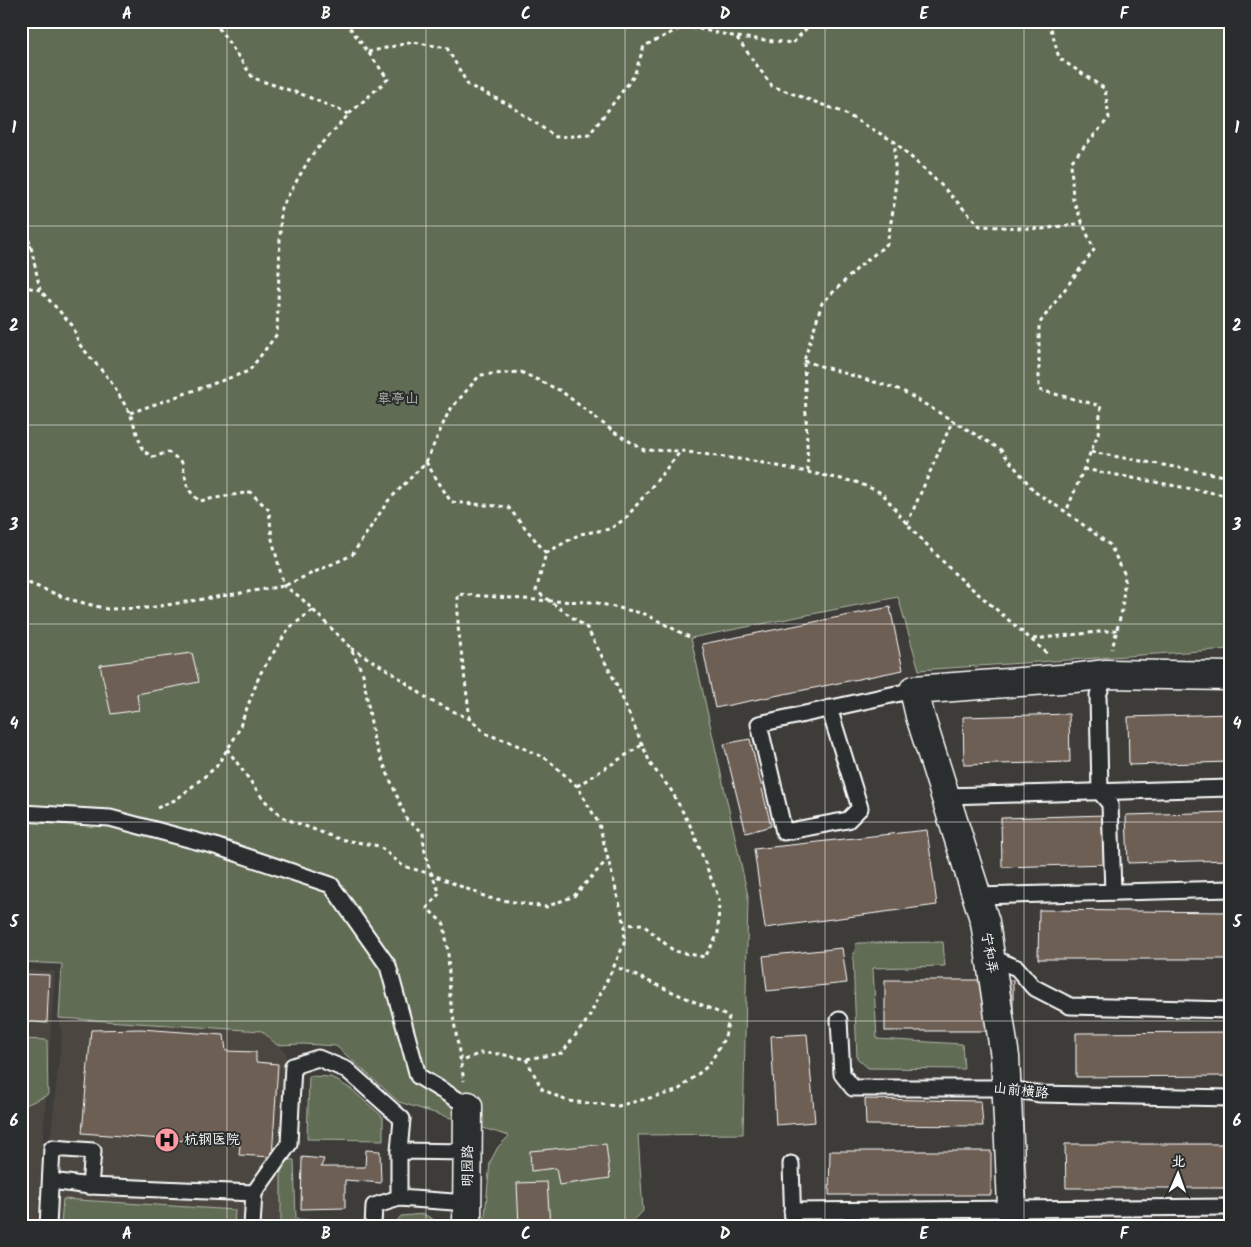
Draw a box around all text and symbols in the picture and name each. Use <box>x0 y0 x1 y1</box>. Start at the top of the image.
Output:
text: A <box>122 2 132 27</box>
text: B <box>321 2 331 27</box>
text: C <box>521 2 531 27</box>
text: D <box>720 2 731 27</box>
text: E <box>920 2 930 27</box>
text: F <box>1120 2 1130 27</box>
text: 1 <box>12 116 17 141</box>
text: 1 <box>1235 116 1240 141</box>
text: 2 <box>9 314 19 339</box>
text: 2 <box>1232 314 1242 339</box>
park label: 皋亭山 <box>377 388 419 410</box>
text: 3 <box>9 513 19 538</box>
text: 3 <box>1232 513 1242 538</box>
text: 4 <box>10 712 19 737</box>
text: 4 <box>1233 712 1242 737</box>
text: 5 <box>9 910 20 935</box>
text: 5 <box>1232 910 1243 935</box>
street label: 宁和弄 <box>975 931 1003 975</box>
street label: 山前横路 <box>992 1077 1050 1105</box>
text: 6 <box>10 1109 19 1134</box>
text: 6 <box>1233 1109 1242 1134</box>
hospital icon: 杭钢医院 <box>154 1127 180 1153</box>
place label: 杭钢医院 <box>184 1129 240 1151</box>
street label: 明园路 <box>457 1145 479 1187</box>
north arrow <box>1154 1150 1204 1200</box>
text: 北 <box>1171 1151 1186 1173</box>
text: A <box>122 1222 132 1247</box>
text: B <box>321 1222 331 1247</box>
text: C <box>521 1222 531 1247</box>
text: D <box>720 1222 731 1247</box>
text: E <box>920 1222 930 1247</box>
text: F <box>1120 1222 1130 1247</box>

